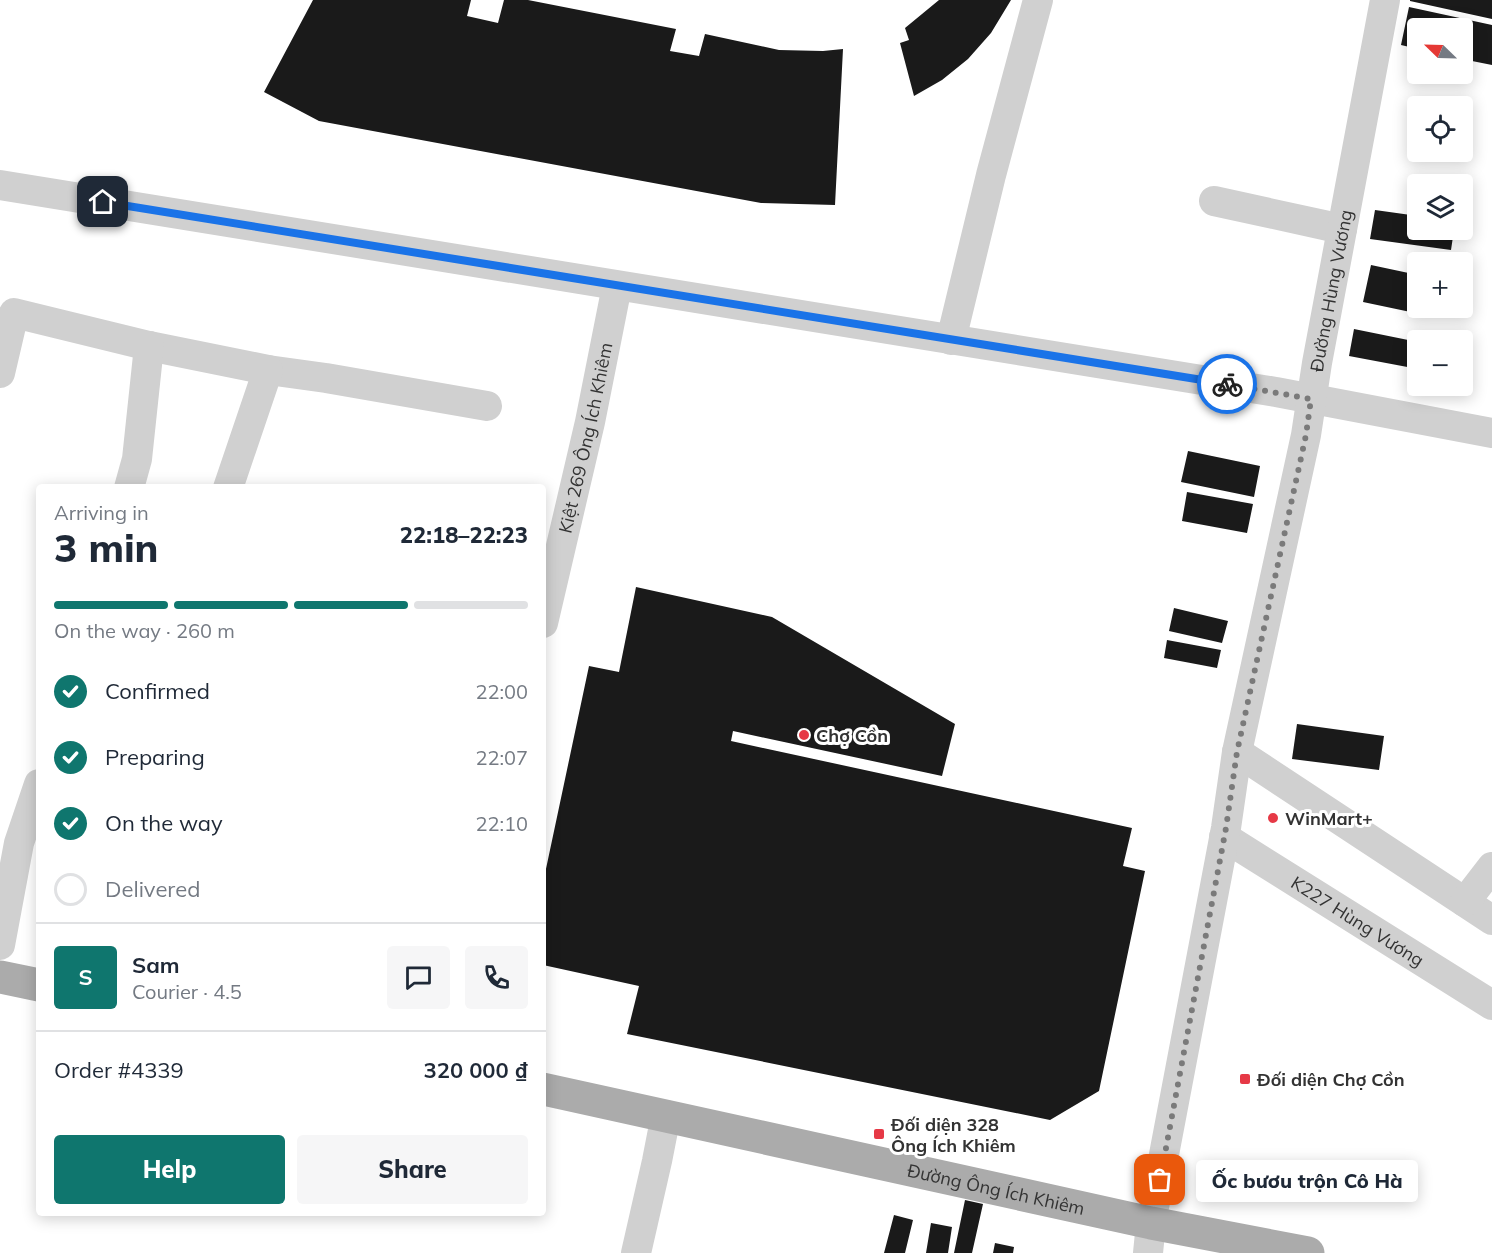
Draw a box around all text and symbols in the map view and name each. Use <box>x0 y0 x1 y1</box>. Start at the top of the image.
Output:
north arrow <box>1407 18 1473 84</box>
map controls <box>1407 18 1473 396</box>
button: locate <box>1407 96 1473 162</box>
button: layers <box>1407 174 1473 240</box>
pin <box>77 176 128 227</box>
icon: home <box>86 185 119 218</box>
street label: Đường Hùng Vương <box>1304 208 1357 373</box>
button: + <box>1407 252 1473 318</box>
button: − <box>1407 330 1473 396</box>
street label: Kiệt 269 Ông Ích Khiêm <box>553 341 617 535</box>
courier <box>1197 354 1257 414</box>
icon: bike <box>1211 368 1244 401</box>
text: Arriving in <box>54 500 149 525</box>
text: 22:18–22:23 <box>400 521 528 549</box>
text: 3 min <box>54 523 159 572</box>
text: On the way · 260 m <box>54 618 235 643</box>
icon: check <box>54 675 87 708</box>
text: Confirmed <box>105 677 210 705</box>
text: 22:00 <box>475 679 528 704</box>
place label: Chợ Cồn <box>816 724 888 747</box>
marker: Chợ Cồn <box>797 728 811 742</box>
icon: check <box>54 741 87 774</box>
text: Preparing <box>105 743 205 771</box>
text: 22:07 <box>475 745 528 770</box>
icon: check <box>54 807 87 840</box>
place label: WinMart+ <box>1285 807 1373 830</box>
text: On the way <box>105 809 223 837</box>
text: 22:10 <box>475 811 528 836</box>
marker: WinMart+ <box>1266 811 1280 825</box>
street label: K227 Hùng Vương <box>1287 871 1429 971</box>
text: Delivered <box>105 875 200 903</box>
button: chat <box>387 946 450 1009</box>
button: phone <box>465 946 528 1009</box>
text: Sam <box>132 951 180 979</box>
text: S <box>78 963 93 991</box>
text: Courier · 4.5 <box>132 979 242 1004</box>
text: Order #4339 <box>54 1056 184 1084</box>
text: 320 000 ₫ <box>424 1056 528 1084</box>
place label: Đối diện Chợ Cồn <box>1256 1068 1405 1091</box>
marker: Đối diện Chợ Cồn <box>1238 1072 1252 1086</box>
place label: Đối diện 328 Ông Ích Khiêm <box>890 1113 1016 1157</box>
marker: Đối diện 328 Ông Ích Khiêm <box>872 1127 886 1141</box>
button: Help <box>54 1135 285 1204</box>
button: Share <box>297 1135 528 1204</box>
pin <box>1134 1154 1185 1205</box>
street label: Đường Ông Ích Khiêm <box>905 1158 1087 1220</box>
callout: Ốc bươu trộn Cô Hà <box>1196 1159 1418 1201</box>
icon: bag <box>1143 1163 1176 1196</box>
text: Ốc bươu trộn Cô Hà <box>1211 1168 1403 1193</box>

